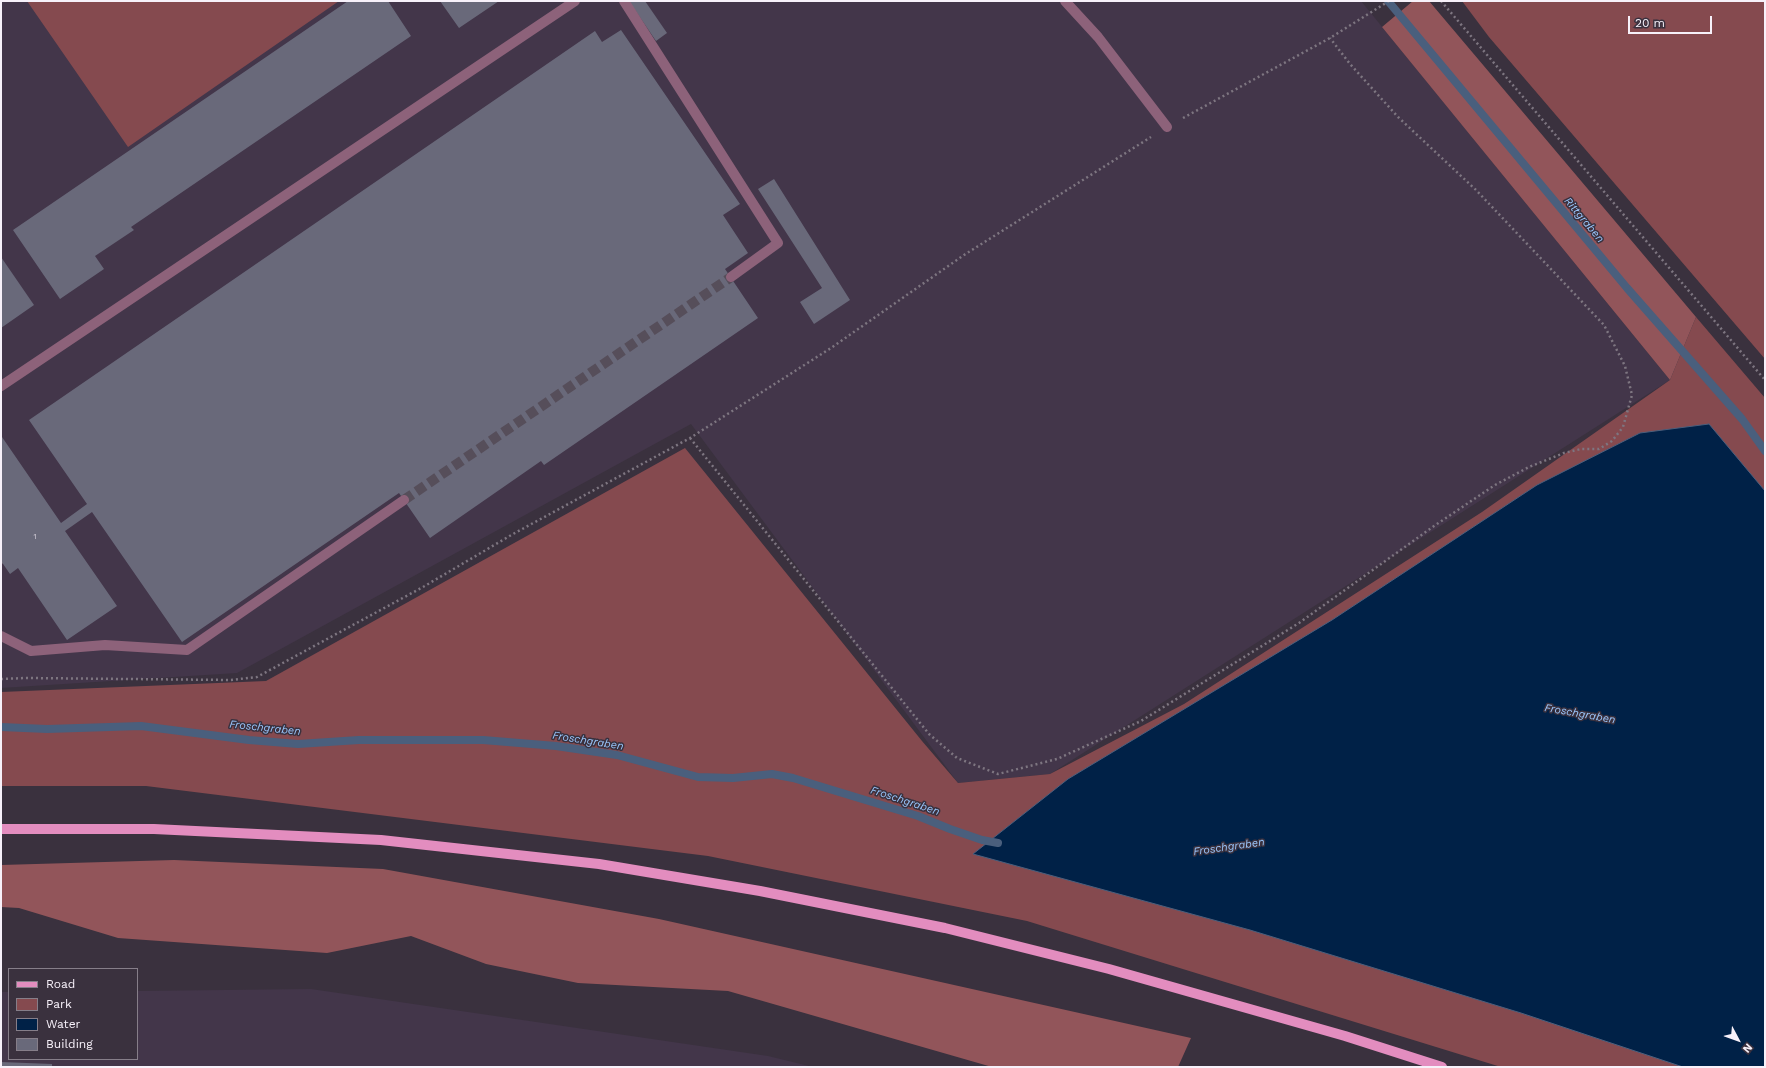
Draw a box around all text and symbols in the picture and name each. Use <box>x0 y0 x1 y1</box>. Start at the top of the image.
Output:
scale bar <box>1630 8 1714 34</box>
text: 20 m <box>1635 16 1665 30</box>
water label: Rittgraben <box>1561 195 1607 245</box>
house number: 1 <box>33 532 37 542</box>
water label: Froschgraben <box>1543 701 1617 727</box>
water label: Froschgraben <box>229 718 301 738</box>
water label: Froschgraben <box>551 729 625 753</box>
water label: Froschgraben <box>869 784 941 818</box>
water label: Froschgraben <box>1192 835 1266 859</box>
legend <box>8 968 138 1060</box>
text: Road <box>46 977 75 991</box>
text: Park <box>46 997 72 1011</box>
text: Water <box>46 1017 80 1031</box>
north arrow <box>1718 1020 1758 1060</box>
text: Building <box>46 1037 93 1051</box>
text: N <box>1740 1041 1755 1056</box>

